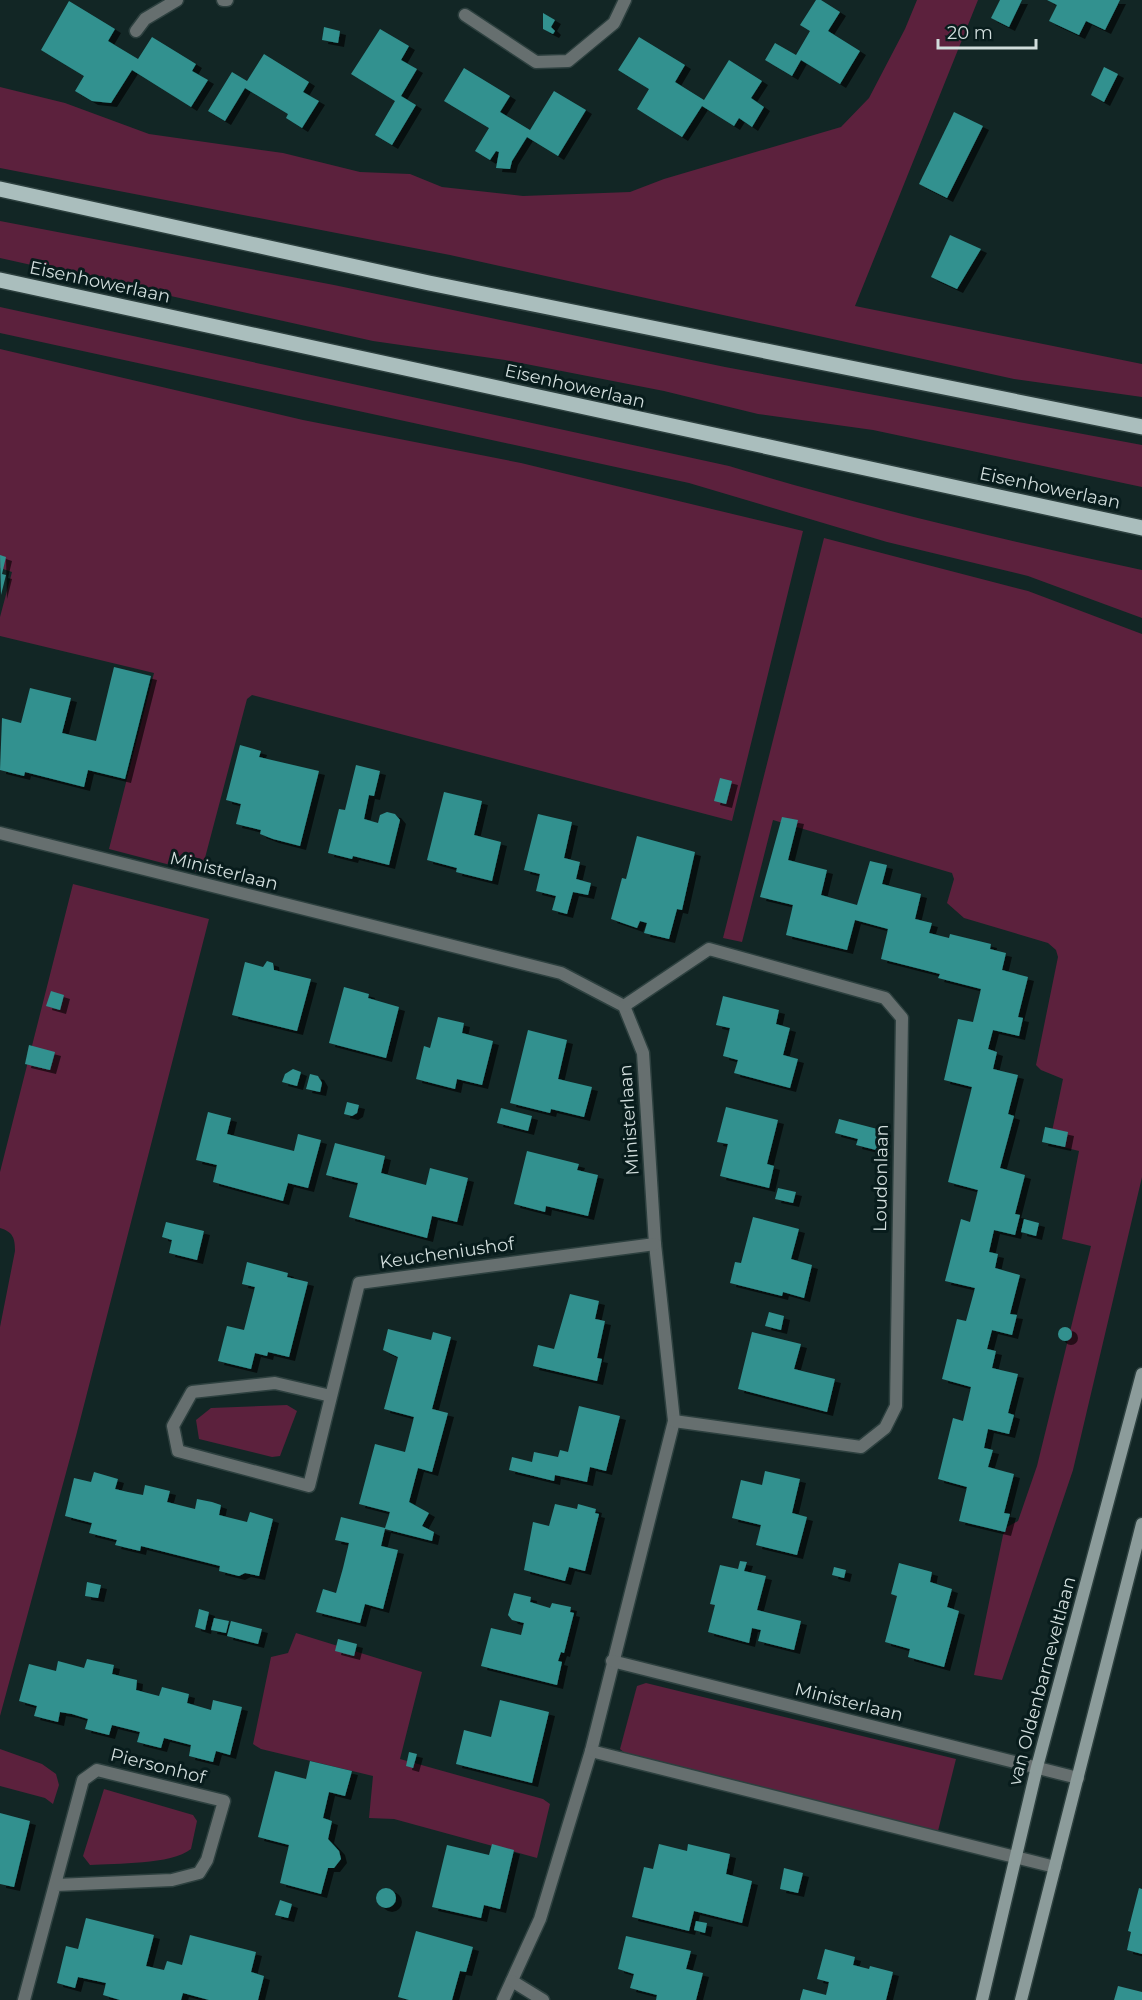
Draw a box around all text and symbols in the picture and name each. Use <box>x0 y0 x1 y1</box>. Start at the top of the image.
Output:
scale bar <box>938 12 1036 50</box>
text: 20 m <box>947 22 993 44</box>
street label: Eisenhowerlaan <box>27 256 173 308</box>
street label: Eisenhowerlaan <box>503 359 647 413</box>
street label: Eisenhowerlaan <box>977 462 1123 514</box>
street label: Ministerlaan <box>167 847 281 895</box>
street label: Ministerlaan <box>614 1064 644 1176</box>
street label: Loudonlaan <box>869 1124 893 1232</box>
street label: Keucheniushof <box>378 1233 517 1273</box>
street label: van Oldenbarneveltlaan <box>1003 1574 1081 1788</box>
street label: Ministerlaan <box>792 1678 906 1726</box>
street label: Piersonhof <box>108 1744 209 1789</box>

